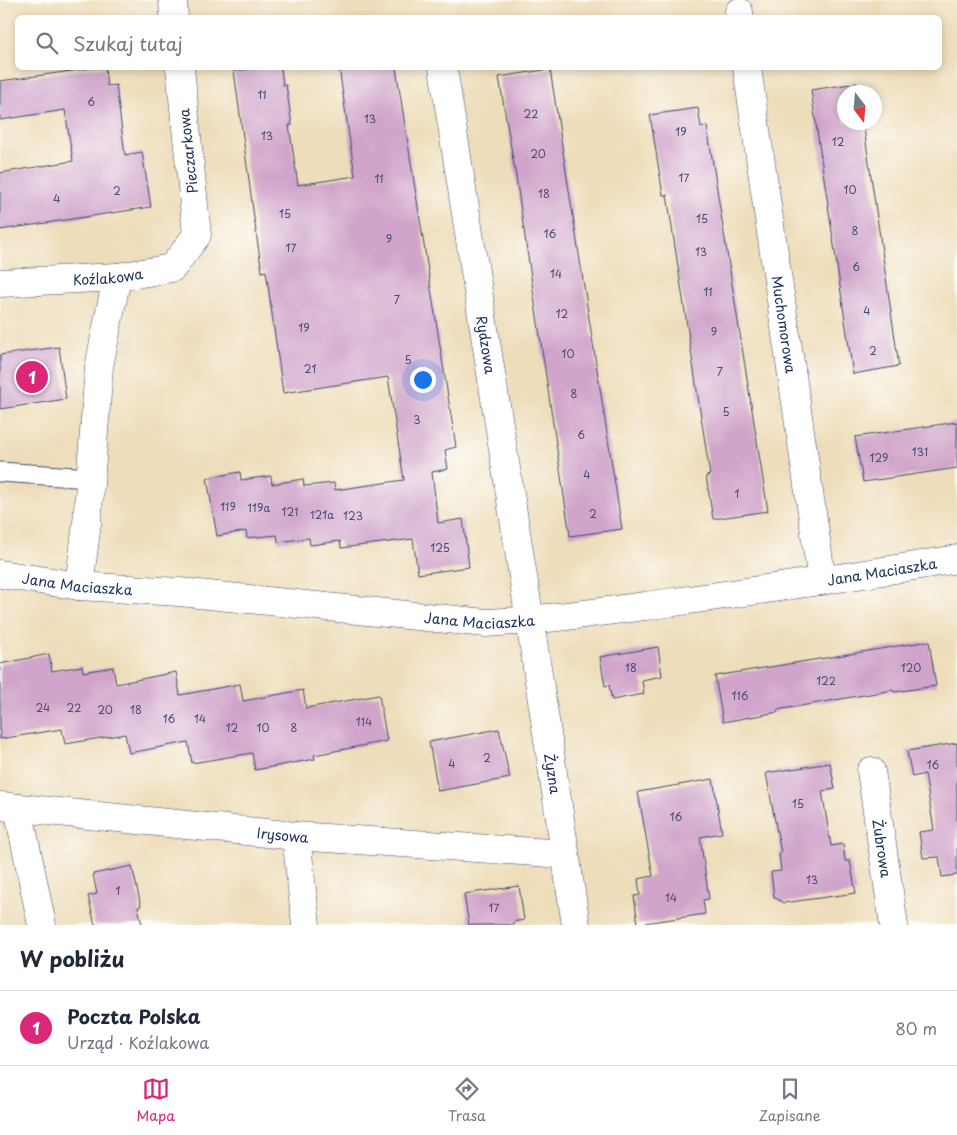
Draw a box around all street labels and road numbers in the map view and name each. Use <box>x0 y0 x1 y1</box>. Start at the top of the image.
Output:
street label: Pieczarkowa <box>173 107 203 194</box>
street label: Koźlakowa <box>72 262 145 290</box>
street label: Muchomorowa <box>767 274 802 375</box>
street label: Rydzowa <box>472 314 502 376</box>
street label: Jana Maciaszka <box>825 552 939 590</box>
street label: Jana Maciaszka <box>21 567 133 600</box>
street label: Jana Maciaszka <box>423 606 536 634</box>
street label: Żyzna <box>540 752 567 796</box>
street label: Żubrowa <box>868 818 897 879</box>
street label: Irysowa <box>256 822 309 847</box>

